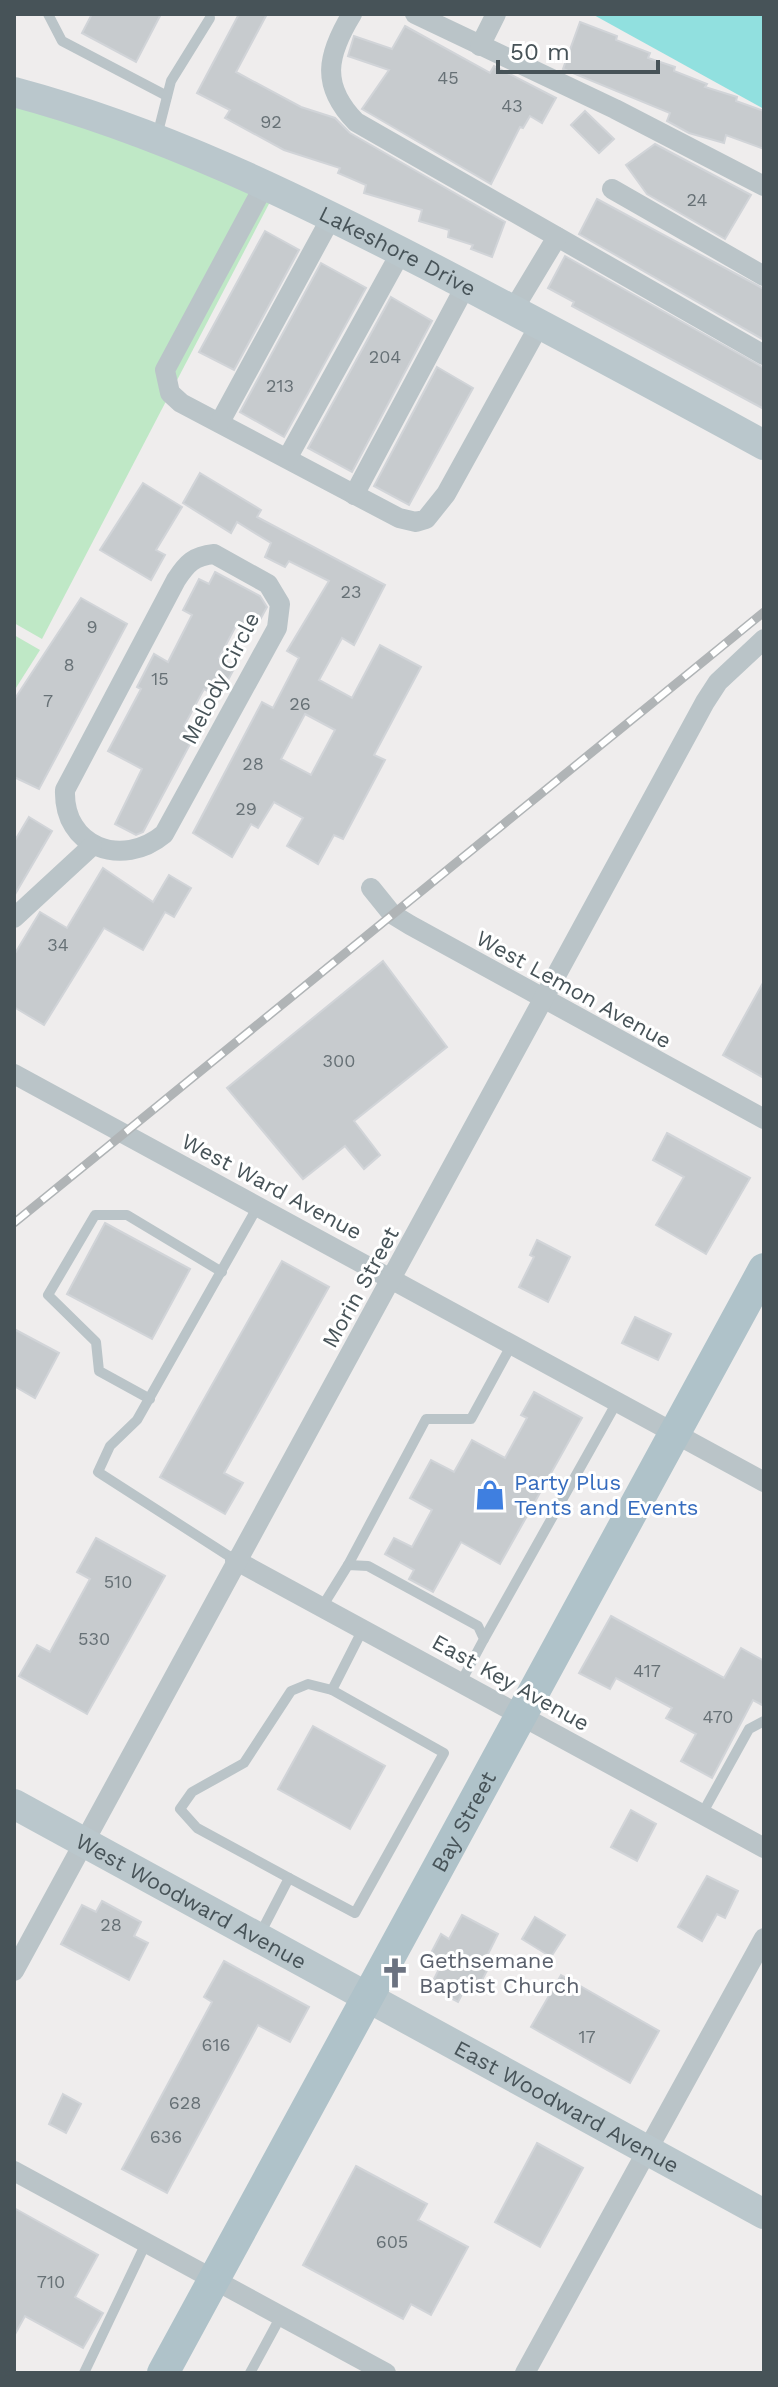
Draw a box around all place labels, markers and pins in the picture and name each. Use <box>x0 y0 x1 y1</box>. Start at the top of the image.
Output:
place label: Party Plus Tents and Events <box>514 1470 698 1520</box>
shop icon: Party Plus Tents and Events <box>473 1478 507 1512</box>
place label: Gethsemane Baptist Church <box>419 1948 580 1998</box>
church icon: Gethsemane Baptist Church <box>378 1956 412 1990</box>

